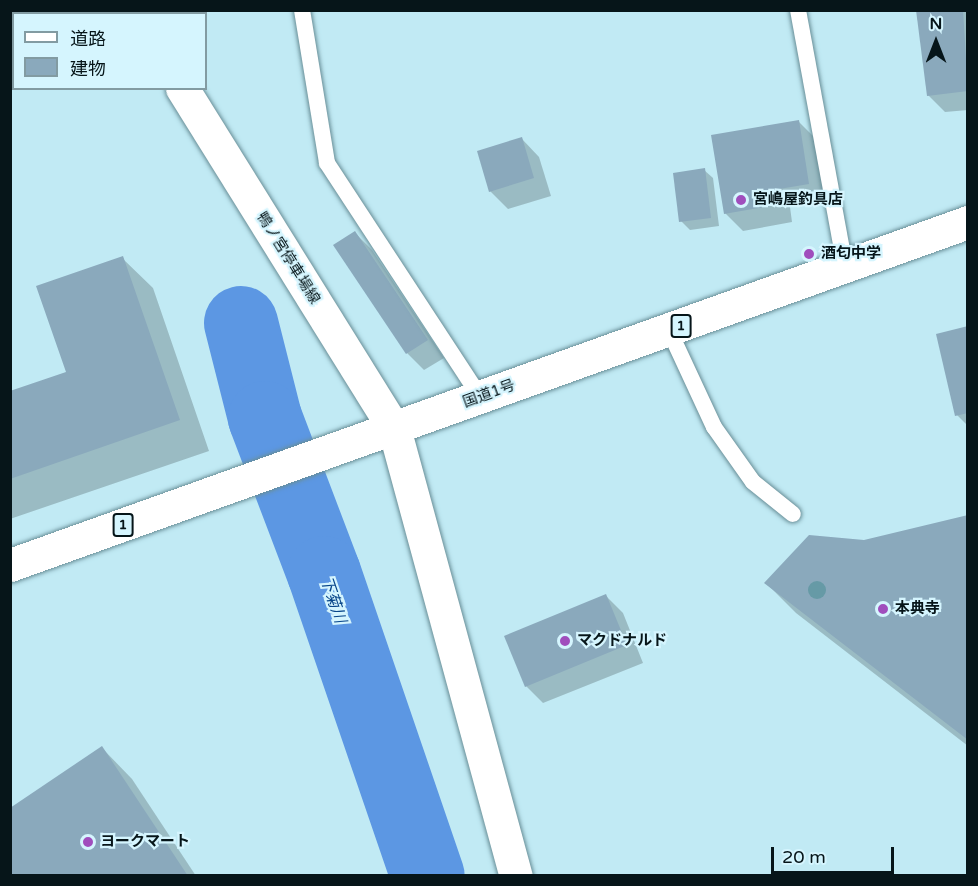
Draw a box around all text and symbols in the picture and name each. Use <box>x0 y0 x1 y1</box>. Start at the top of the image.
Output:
legend <box>12 12 207 90</box>
north arrow <box>906 12 966 72</box>
text: N <box>930 14 942 34</box>
text: 道路 <box>70 28 106 50</box>
text: 建物 <box>70 58 106 80</box>
place label: 宮嶋屋釣具店 <box>753 191 843 209</box>
marker: 宮嶋屋釣具店 <box>734 193 748 207</box>
street label: 鴨ノ宮停車場線 <box>253 209 323 307</box>
place label: 酒匂中学 <box>821 245 881 263</box>
marker: 酒匂中学 <box>802 247 816 261</box>
road number: 1 <box>670 315 692 337</box>
street label: 国道1号 <box>460 376 518 412</box>
road number: 1 <box>112 514 134 536</box>
water label: 下菊川 <box>316 574 350 626</box>
place label: 本典寺 <box>895 600 940 618</box>
marker: 本典寺 <box>876 602 890 616</box>
place label: マクドナルド <box>577 632 667 650</box>
marker: マクドナルド <box>558 634 572 648</box>
place label: ヨークマート <box>100 833 190 851</box>
marker: ヨークマート <box>81 835 95 849</box>
scale bar <box>774 835 897 873</box>
text: 20 m <box>782 846 826 868</box>

